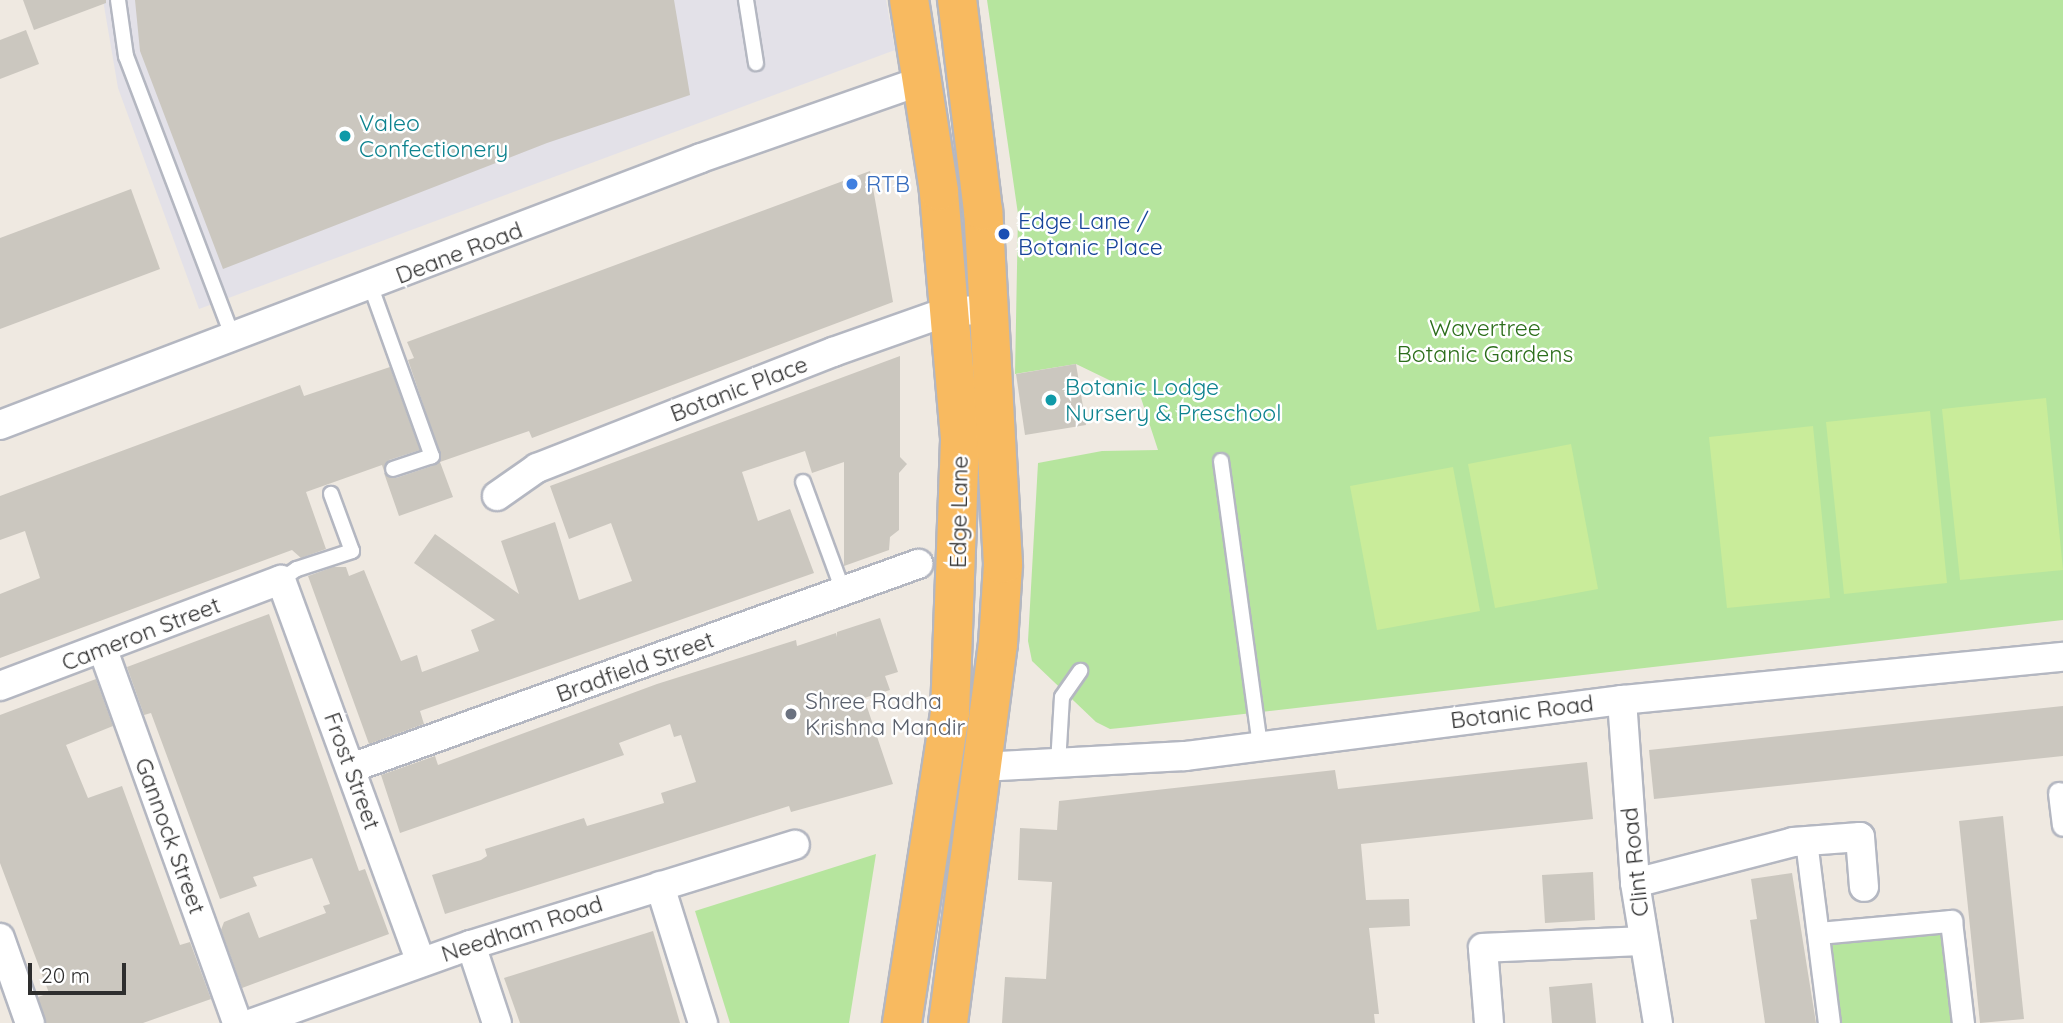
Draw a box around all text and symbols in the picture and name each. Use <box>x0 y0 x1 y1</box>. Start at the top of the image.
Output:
place label: Valeo Confectionery <box>359 109 508 163</box>
marker: Valeo Confectionery <box>337 128 353 144</box>
place label: RTB <box>866 170 910 198</box>
marker: RTB <box>844 176 860 192</box>
place label: Edge Lane / Botanic Place <box>1018 207 1163 261</box>
street label: Deane Road <box>392 216 526 290</box>
marker: Edge Lane / Botanic Place <box>996 226 1012 242</box>
park label: Wavertree Botanic Gardens <box>1397 314 1573 368</box>
street label: Botanic Place <box>666 350 812 428</box>
place label: Botanic Lodge Nursery & Preschool <box>1065 373 1281 427</box>
marker: Botanic Lodge Nursery & Preschool <box>1043 392 1059 408</box>
street label: Edge Lane <box>944 456 974 568</box>
street label: Cameron Street <box>58 591 224 677</box>
street label: Bradfield Street <box>552 626 718 708</box>
place label: Shree Radha Krishna Mandir <box>805 687 965 741</box>
street label: Botanic Road <box>1449 690 1595 734</box>
marker: Shree Radha Krishna Mandir <box>783 706 799 722</box>
street label: Frost Street <box>318 709 386 833</box>
street label: Gannock Street <box>129 754 211 918</box>
street label: Clint Road <box>1616 806 1654 918</box>
street label: Needham Road <box>438 890 606 968</box>
scale bar <box>32 950 130 994</box>
text: 20 m <box>41 962 90 988</box>

